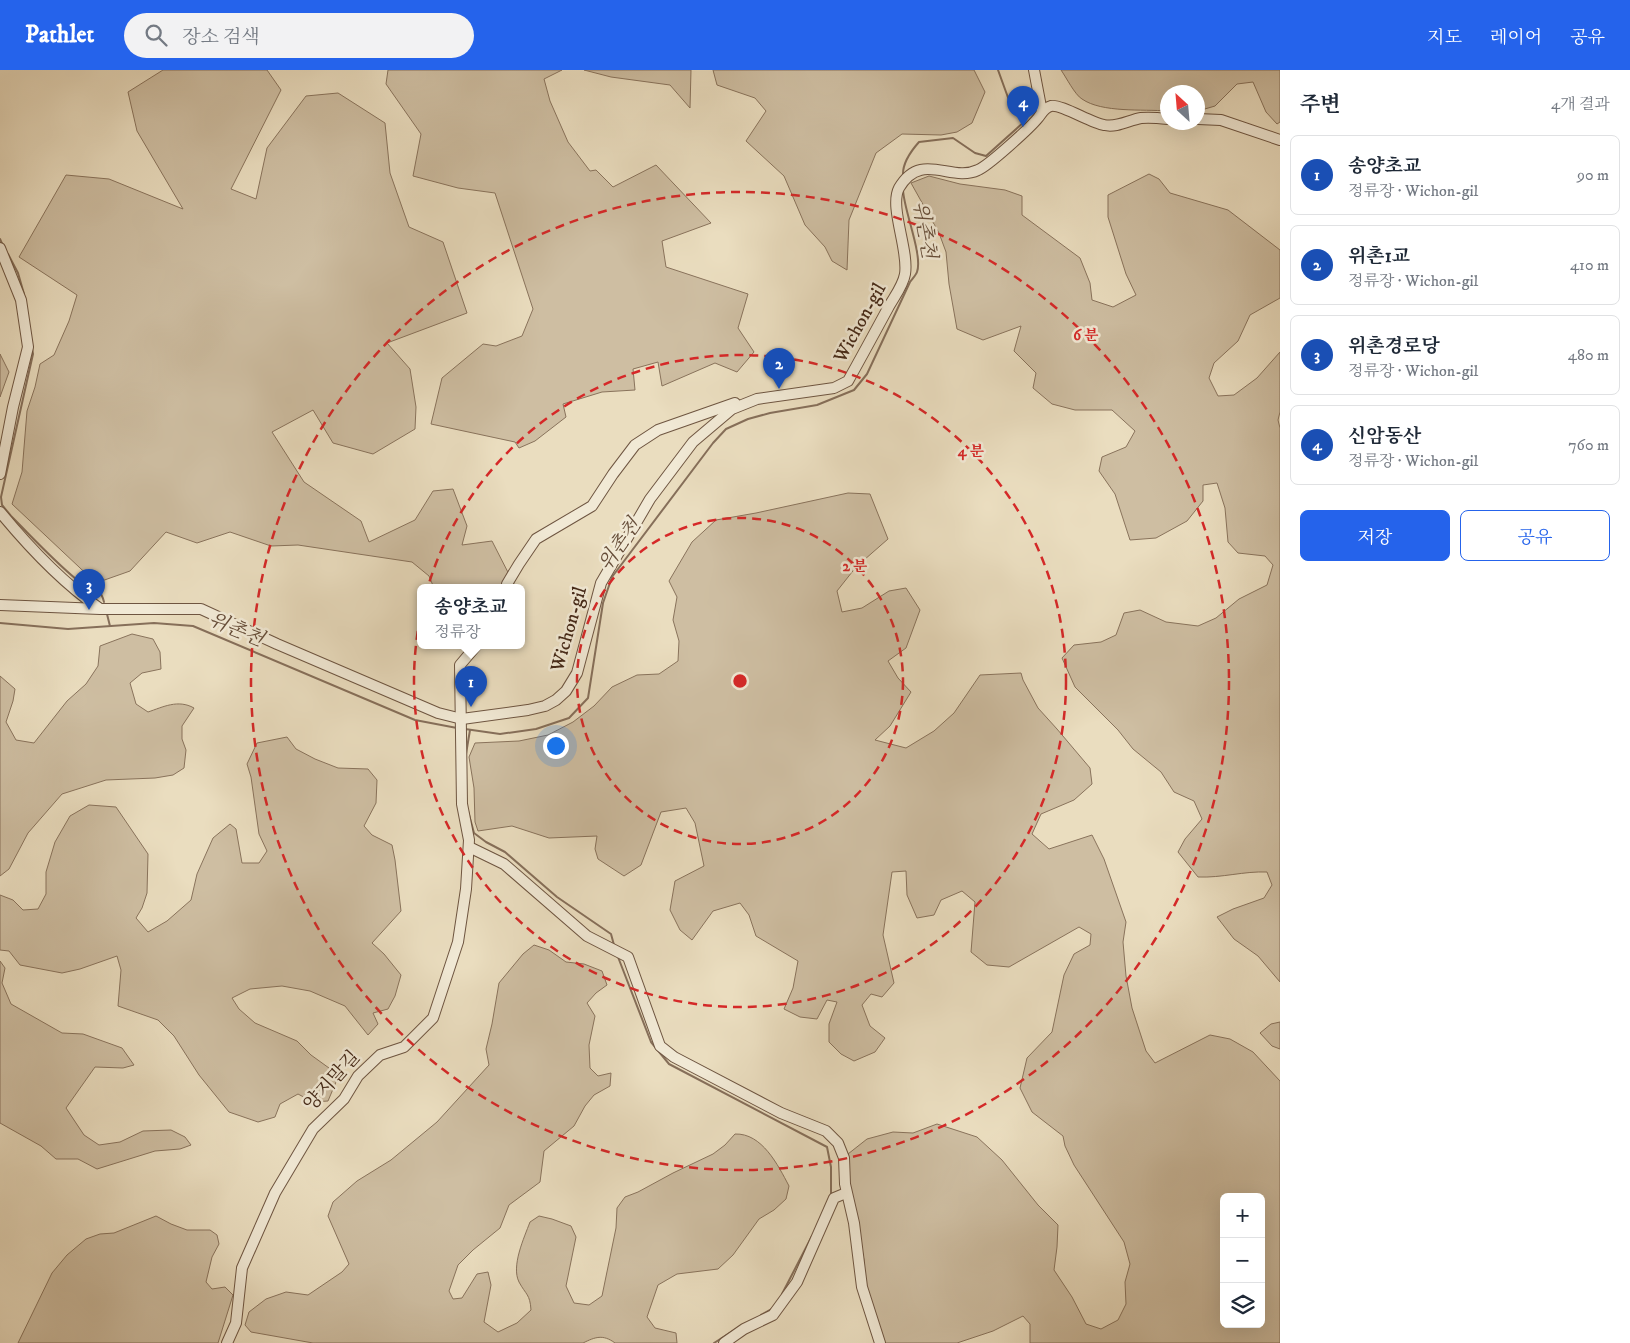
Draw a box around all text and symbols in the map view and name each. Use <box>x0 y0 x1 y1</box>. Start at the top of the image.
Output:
search box <box>124 13 474 58</box>
text: Pathlet <box>25 20 94 50</box>
icon: search <box>142 21 170 49</box>
text: 장소 검색 <box>182 26 260 49</box>
text: 지도 <box>1427 27 1462 49</box>
text: 레이어 <box>1490 27 1542 49</box>
text: 공유 <box>1570 27 1605 49</box>
north arrow <box>1160 85 1205 130</box>
pin: 4 <box>1007 86 1039 127</box>
text: 주변 <box>1300 92 1341 118</box>
text: 4개 결과 <box>1551 94 1610 114</box>
text: 송양초교 <box>1348 155 1421 178</box>
text: 1 <box>1314 165 1320 185</box>
text: 90 m <box>1577 165 1609 185</box>
text: 정류장 · Wichon-gil <box>1348 181 1478 201</box>
water label: 위촌천 <box>907 199 942 262</box>
text: 위촌1교 <box>1348 245 1410 268</box>
text: 2 <box>1313 255 1321 275</box>
text: 410 m <box>1570 255 1609 275</box>
text: 정류장 · Wichon-gil <box>1348 271 1478 291</box>
street label: Wichon-gil <box>828 279 891 368</box>
text: 6 분 <box>1073 326 1099 345</box>
text: 위촌경로당 <box>1348 335 1440 358</box>
text: 3 <box>1314 345 1320 365</box>
text: 480 m <box>1568 345 1609 365</box>
pin: 2 <box>763 348 795 389</box>
text: 정류장 · Wichon-gil <box>1348 361 1478 381</box>
text: 신암동산 <box>1348 425 1421 448</box>
text: 4 <box>1312 435 1322 455</box>
text: 760 m <box>1568 435 1609 455</box>
text: 4 분 <box>957 442 984 461</box>
text: 정류장 · Wichon-gil <box>1348 451 1478 471</box>
button: 저장 <box>1300 510 1450 561</box>
button: 공유 <box>1460 510 1610 561</box>
water label: 위촌천 <box>593 513 648 576</box>
text: 2 분 <box>842 557 868 576</box>
pin: 3 <box>73 569 105 610</box>
popup <box>417 584 525 649</box>
street label: Wichon-gil <box>546 584 592 675</box>
text: 송양초교 <box>434 596 508 619</box>
water label: 위촌천 <box>204 607 269 653</box>
text: 정류장 <box>434 622 481 642</box>
pin: 1 <box>455 666 487 707</box>
centre of rings <box>731 672 749 690</box>
your location <box>543 733 569 759</box>
street label: 양지말길 <box>299 1046 365 1116</box>
map controls <box>1220 1193 1265 1328</box>
button: + <box>1220 1193 1265 1238</box>
button: − <box>1220 1238 1265 1283</box>
button: layers <box>1220 1283 1265 1328</box>

